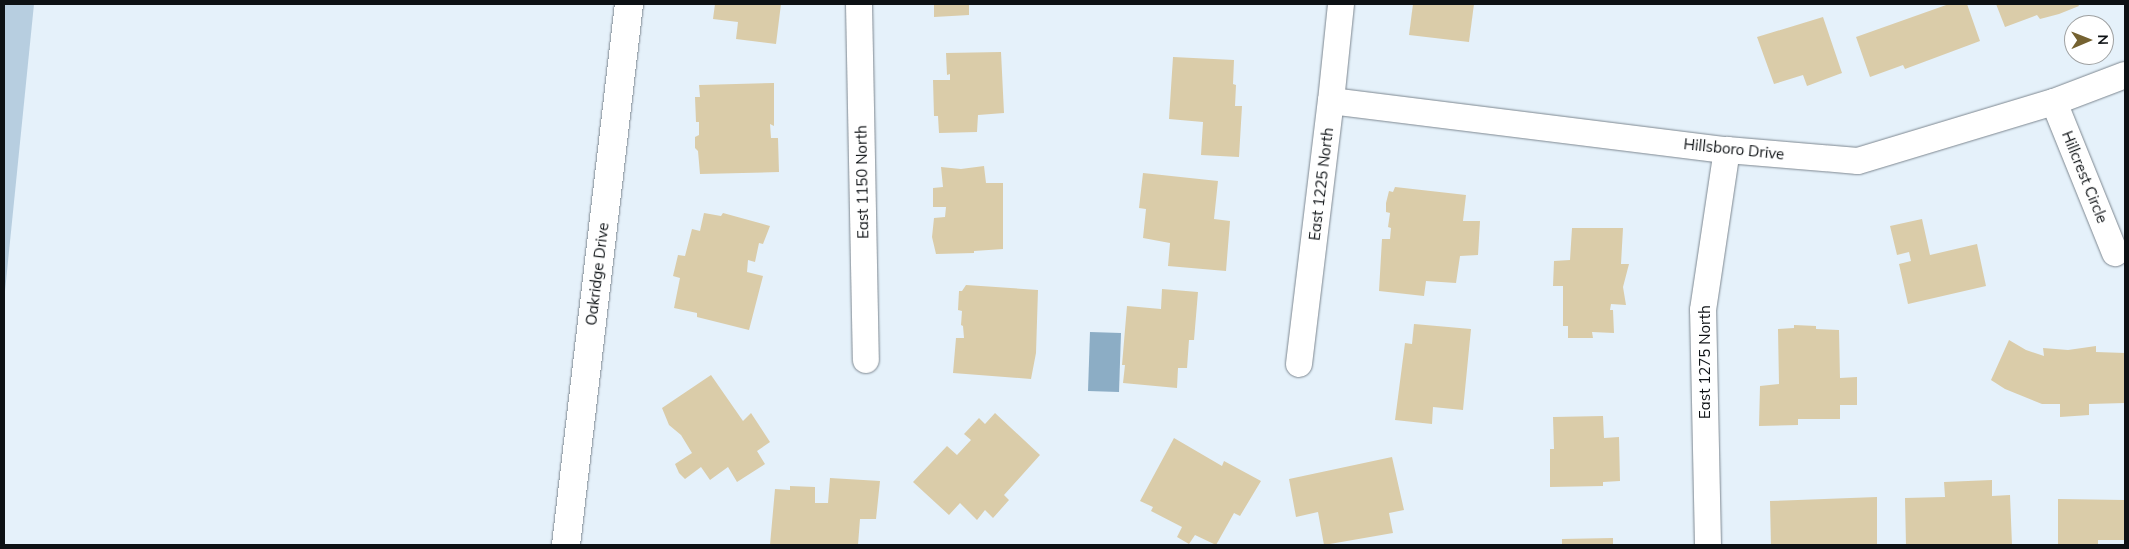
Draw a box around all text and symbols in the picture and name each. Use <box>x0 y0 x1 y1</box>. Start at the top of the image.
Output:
north arrow <box>2064 15 2114 65</box>
text: N <box>2094 34 2112 45</box>
street label: East 1150 North <box>852 125 872 239</box>
street label: East 1225 North <box>1305 126 1337 242</box>
street label: Hillcrest Circle <box>2058 128 2112 226</box>
street label: Hillsboro Drive <box>1683 135 1785 163</box>
street label: Oakridge Drive <box>582 221 612 327</box>
street label: East 1275 North <box>1696 305 1714 419</box>

